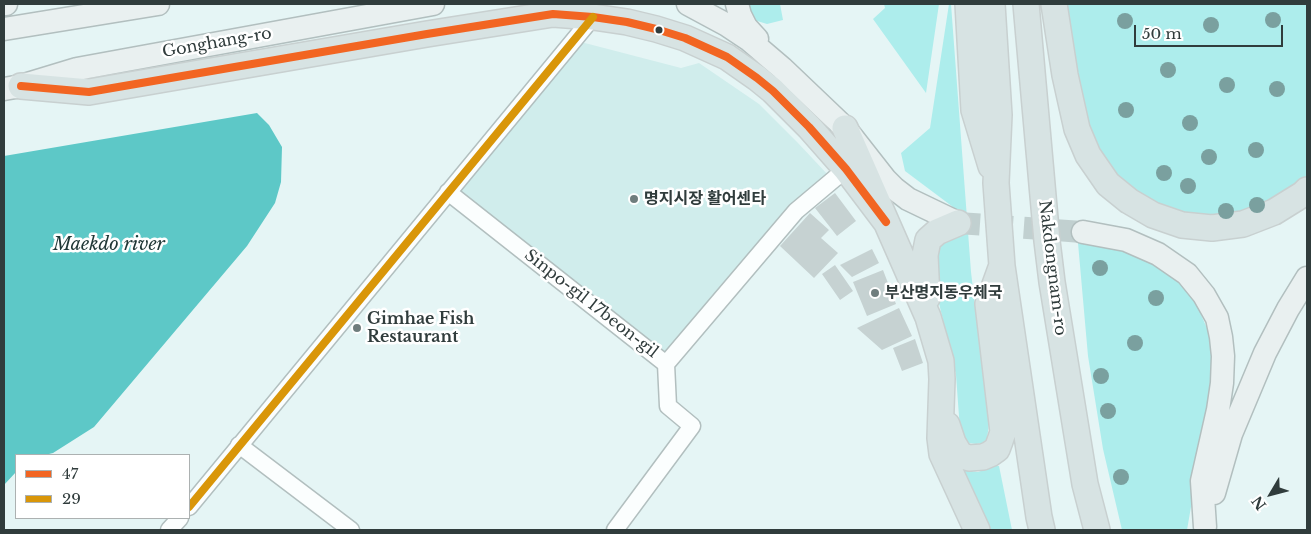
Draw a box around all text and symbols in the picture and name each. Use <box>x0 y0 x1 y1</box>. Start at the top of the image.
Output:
scale bar <box>1136 15 1285 47</box>
street label: Gonghang-ro <box>161 24 273 62</box>
text: 50 m <box>1142 24 1182 43</box>
unlabelled marker <box>654 25 664 35</box>
place label: 명지시장 활어센타 <box>644 189 766 209</box>
marker: 명지시장 활어센타 <box>628 193 640 205</box>
street label: Nakdongnam-ro <box>1034 199 1070 337</box>
water label: Maekdo river <box>53 234 165 256</box>
street label: Sinpo-gil 17beon-gil <box>520 246 662 362</box>
place label: 부산명지동우체국 <box>885 283 1003 303</box>
marker: 부산명지동우체국 <box>869 287 881 299</box>
place label: Gimhae Fish Restaurant <box>367 309 474 347</box>
marker: Gimhae Fish Restaurant <box>351 322 363 334</box>
legend <box>15 454 190 519</box>
text: 47 <box>62 464 78 483</box>
north arrow <box>1246 469 1296 519</box>
text: 29 <box>62 489 81 508</box>
text: N <box>1248 492 1270 514</box>

